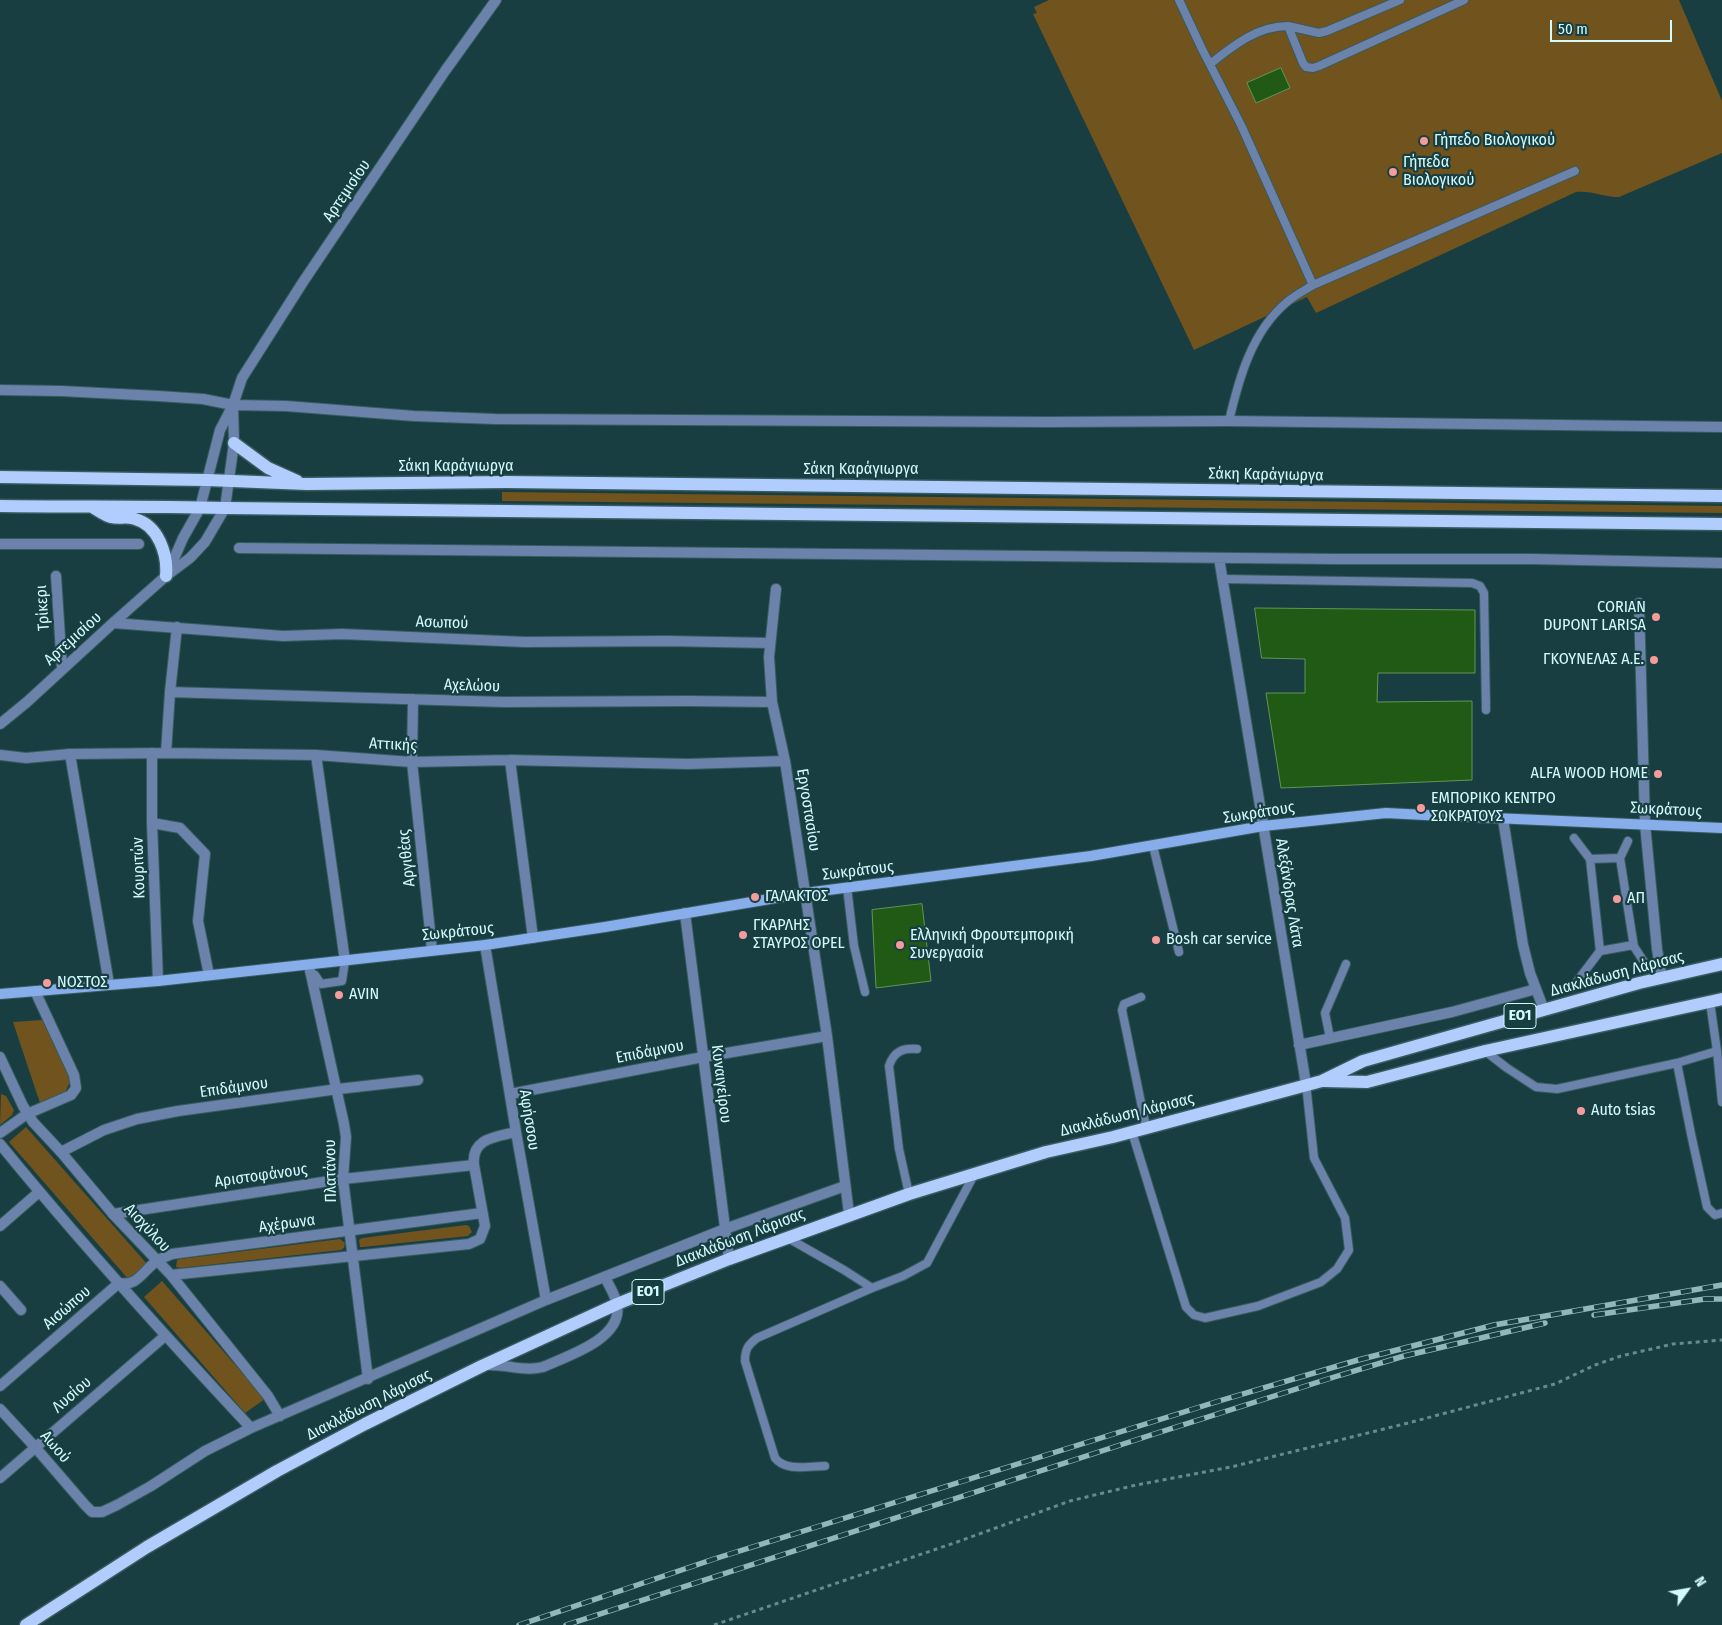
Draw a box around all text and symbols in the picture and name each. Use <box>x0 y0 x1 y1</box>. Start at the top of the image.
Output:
scale bar <box>1552 10 1674 42</box>
text: 50 m <box>1558 20 1588 38</box>
place label: Γήπεδο Βιολογικού <box>1434 131 1555 151</box>
marker: Γήπεδο Βιολογικού <box>1418 135 1430 147</box>
place label: Γήπεδα Βιολογικού <box>1403 153 1474 191</box>
street label: Αρτεμισίου <box>319 156 375 226</box>
marker: Γήπεδα Βιολογικού <box>1387 166 1399 178</box>
street label: Σάκη Καράγιωργα <box>398 457 514 477</box>
street label: Σάκη Καράγιωργα <box>803 460 919 480</box>
street label: Σάκη Καράγιωργα <box>1208 464 1324 486</box>
street label: Τρίκερι <box>32 584 54 632</box>
place label: CORIAN DUPONT LARISA <box>1543 598 1646 636</box>
street label: Αρτεμισίου <box>40 608 106 670</box>
marker: CORIAN DUPONT LARISA <box>1650 611 1662 623</box>
street label: Ασωπού <box>415 612 469 634</box>
place label: ΓΚΟΥΝΕΛΑΣ Α.Ε. <box>1543 650 1644 670</box>
marker: ΓΚΟΥΝΕΛΑΣ Α.Ε. <box>1648 654 1660 666</box>
street label: Αχελώου <box>443 675 501 697</box>
street label: Αττικής <box>369 734 417 756</box>
place label: ALFA WOOD HOME <box>1530 764 1648 784</box>
street label: Εργοστασίου <box>792 767 824 853</box>
marker: ALFA WOOD HOME <box>1652 768 1664 780</box>
place label: ΕΜΠΟΡΙΚΟ ΚΕΝΤΡΟ ΣΩΚΡΑΤΟΥΣ <box>1431 789 1556 827</box>
street label: Σωκράτους <box>1222 798 1296 828</box>
street label: Σωκράτους <box>1630 799 1702 821</box>
marker: ΕΜΠΟΡΙΚΟ ΚΕΝΤΡΟ ΣΩΚΡΑΤΟΥΣ <box>1415 802 1427 814</box>
street label: Αργιθέας <box>394 828 420 888</box>
street label: Κουριτών <box>128 837 150 899</box>
street label: Αλεξάνδρας Λάτα <box>1271 837 1307 949</box>
street label: Σωκράτους <box>821 857 895 885</box>
place label: ΓΑΛΑΚΤΟΣ <box>765 887 828 907</box>
place label: ΑΠ <box>1627 889 1645 909</box>
marker: ΓΑΛΑΚΤΟΣ <box>749 891 761 903</box>
marker: ΑΠ <box>1611 893 1623 905</box>
place label: ΓΚΑΡΛΗΣ ΣΤΑΥΡΟΣ OPEL <box>753 916 844 954</box>
street label: Σωκράτους <box>421 919 495 945</box>
place label: Ελληνική Φρουτεμπορική Συνεργασία <box>910 926 1074 964</box>
marker: ΓΚΑΡΛΗΣ ΣΤΑΥΡΟΣ OPEL <box>737 929 749 941</box>
place label: Bosh car service <box>1166 930 1272 950</box>
marker: Bosh car service <box>1150 934 1162 946</box>
marker: Ελληνική Φρουτεμπορική Συνεργασία <box>894 939 906 951</box>
street label: Διακλάδωση Λάρισας <box>1548 947 1686 1001</box>
place label: ΝΟΣΤΟΣ <box>57 973 107 993</box>
marker: ΝΟΣΤΟΣ <box>41 977 53 989</box>
place label: AVIN <box>349 985 379 1005</box>
marker: AVIN <box>333 989 345 1001</box>
road number: ΕΟ1 <box>1504 1004 1536 1028</box>
street label: Επιδάμνου <box>614 1036 686 1068</box>
street label: Κυναιγείρου <box>707 1044 735 1124</box>
street label: Επιδάμνου <box>199 1074 269 1102</box>
street label: Αφήσσου <box>515 1088 543 1152</box>
street label: Διακλάδωση Λάρισας <box>1058 1089 1196 1141</box>
place label: Auto tsias <box>1591 1101 1656 1121</box>
marker: Auto tsias <box>1575 1105 1587 1117</box>
street label: Πλατάνου <box>321 1139 341 1203</box>
street label: Αριστοφάνους <box>213 1160 309 1192</box>
street label: Αισχύλου <box>120 1200 174 1256</box>
street label: Διακλάδωση Λάρισας <box>672 1204 808 1272</box>
street label: Αχέρωνα <box>258 1211 316 1237</box>
road number: ΕΟ1 <box>632 1280 664 1304</box>
street label: Αισώπου <box>39 1282 95 1334</box>
street label: Διακλάδωση Λάρισας <box>303 1365 435 1445</box>
street label: Λυσίου <box>48 1373 96 1417</box>
street label: Αωού <box>36 1427 74 1467</box>
north arrow <box>1662 1565 1712 1615</box>
text: N <box>1691 1574 1710 1590</box>

